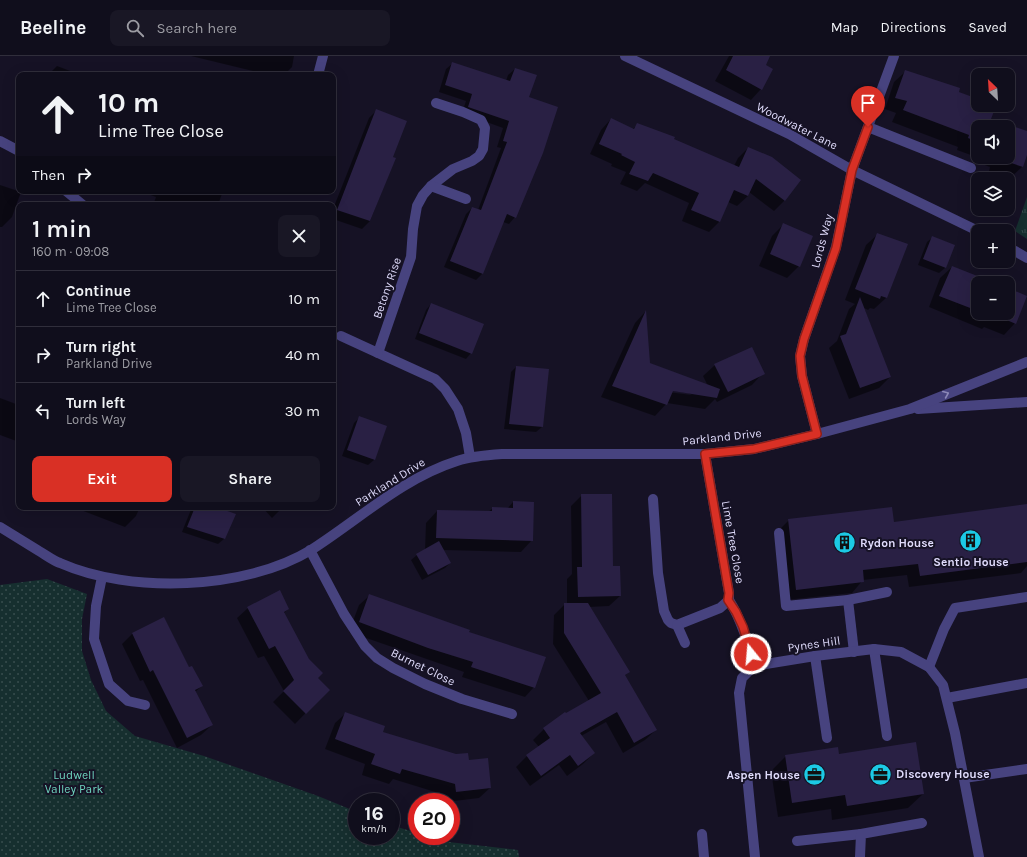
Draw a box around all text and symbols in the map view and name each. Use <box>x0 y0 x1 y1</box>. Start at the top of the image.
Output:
search box <box>110 10 390 46</box>
text: Beeline <box>20 17 86 39</box>
icon: search <box>124 17 146 39</box>
text: Search here <box>156 19 237 37</box>
text: Map <box>831 19 859 36</box>
text: Directions <box>881 19 946 36</box>
text: Saved <box>968 19 1007 36</box>
north arrow <box>971 68 1015 112</box>
map controls <box>971 68 1015 320</box>
text: 10 m <box>98 86 159 119</box>
pin <box>851 86 885 127</box>
icon: ahead <box>32 88 84 140</box>
icon: arrive <box>857 92 879 114</box>
street label: Woodwater Lane <box>754 99 840 153</box>
text: Lime Tree Close <box>98 120 224 142</box>
button: sound <box>971 120 1015 164</box>
icon: right <box>73 164 95 186</box>
text: Then <box>32 166 65 184</box>
button: layers <box>971 172 1015 216</box>
street label: Lords Way <box>808 212 836 270</box>
text: 1 min <box>32 215 92 243</box>
button: close <box>278 215 320 257</box>
button: + <box>971 224 1015 268</box>
text: 160 m · 09:08 <box>32 244 109 259</box>
street label: Betony Rise <box>370 256 404 320</box>
button: − <box>971 276 1015 320</box>
text: Continue <box>66 282 131 300</box>
icon: ahead <box>32 288 54 310</box>
text: 10 m <box>289 290 320 308</box>
text: Lime Tree Close <box>66 300 157 315</box>
text: Turn right <box>66 338 136 356</box>
icon: right <box>32 344 54 366</box>
text: 40 m <box>285 346 320 364</box>
text: Parkland Drive <box>66 356 152 371</box>
one-way arrow <box>941 391 949 399</box>
text: Turn left <box>66 394 125 412</box>
icon: left <box>32 400 54 422</box>
text: 30 m <box>285 402 320 420</box>
text: Lords Way <box>66 412 126 427</box>
street label: Parkland Drive <box>682 426 762 448</box>
street label: Parkland Drive <box>353 455 427 509</box>
button: Exit <box>32 456 172 502</box>
button: Share <box>180 456 320 502</box>
street label: Lime Tree Close <box>719 500 747 584</box>
building icon: Sentio House <box>958 528 984 554</box>
building icon: Rydon House <box>831 530 857 556</box>
place label: Rydon House <box>860 536 934 550</box>
place label: Sentio House <box>933 555 1009 569</box>
position arrow <box>730 633 772 675</box>
street label: Pynes Hill <box>787 633 841 655</box>
street label: Burnet Close <box>389 645 457 689</box>
office icon: Discovery House <box>868 761 894 787</box>
office icon: Aspen House <box>802 762 828 788</box>
place label: Discovery House <box>896 767 990 781</box>
park label: Ludwell Valley Park <box>45 768 104 796</box>
place label: Aspen House <box>726 768 800 782</box>
speed limit sign: 20 <box>408 793 460 845</box>
text: 16 <box>364 802 384 825</box>
text: km/h <box>361 823 387 835</box>

